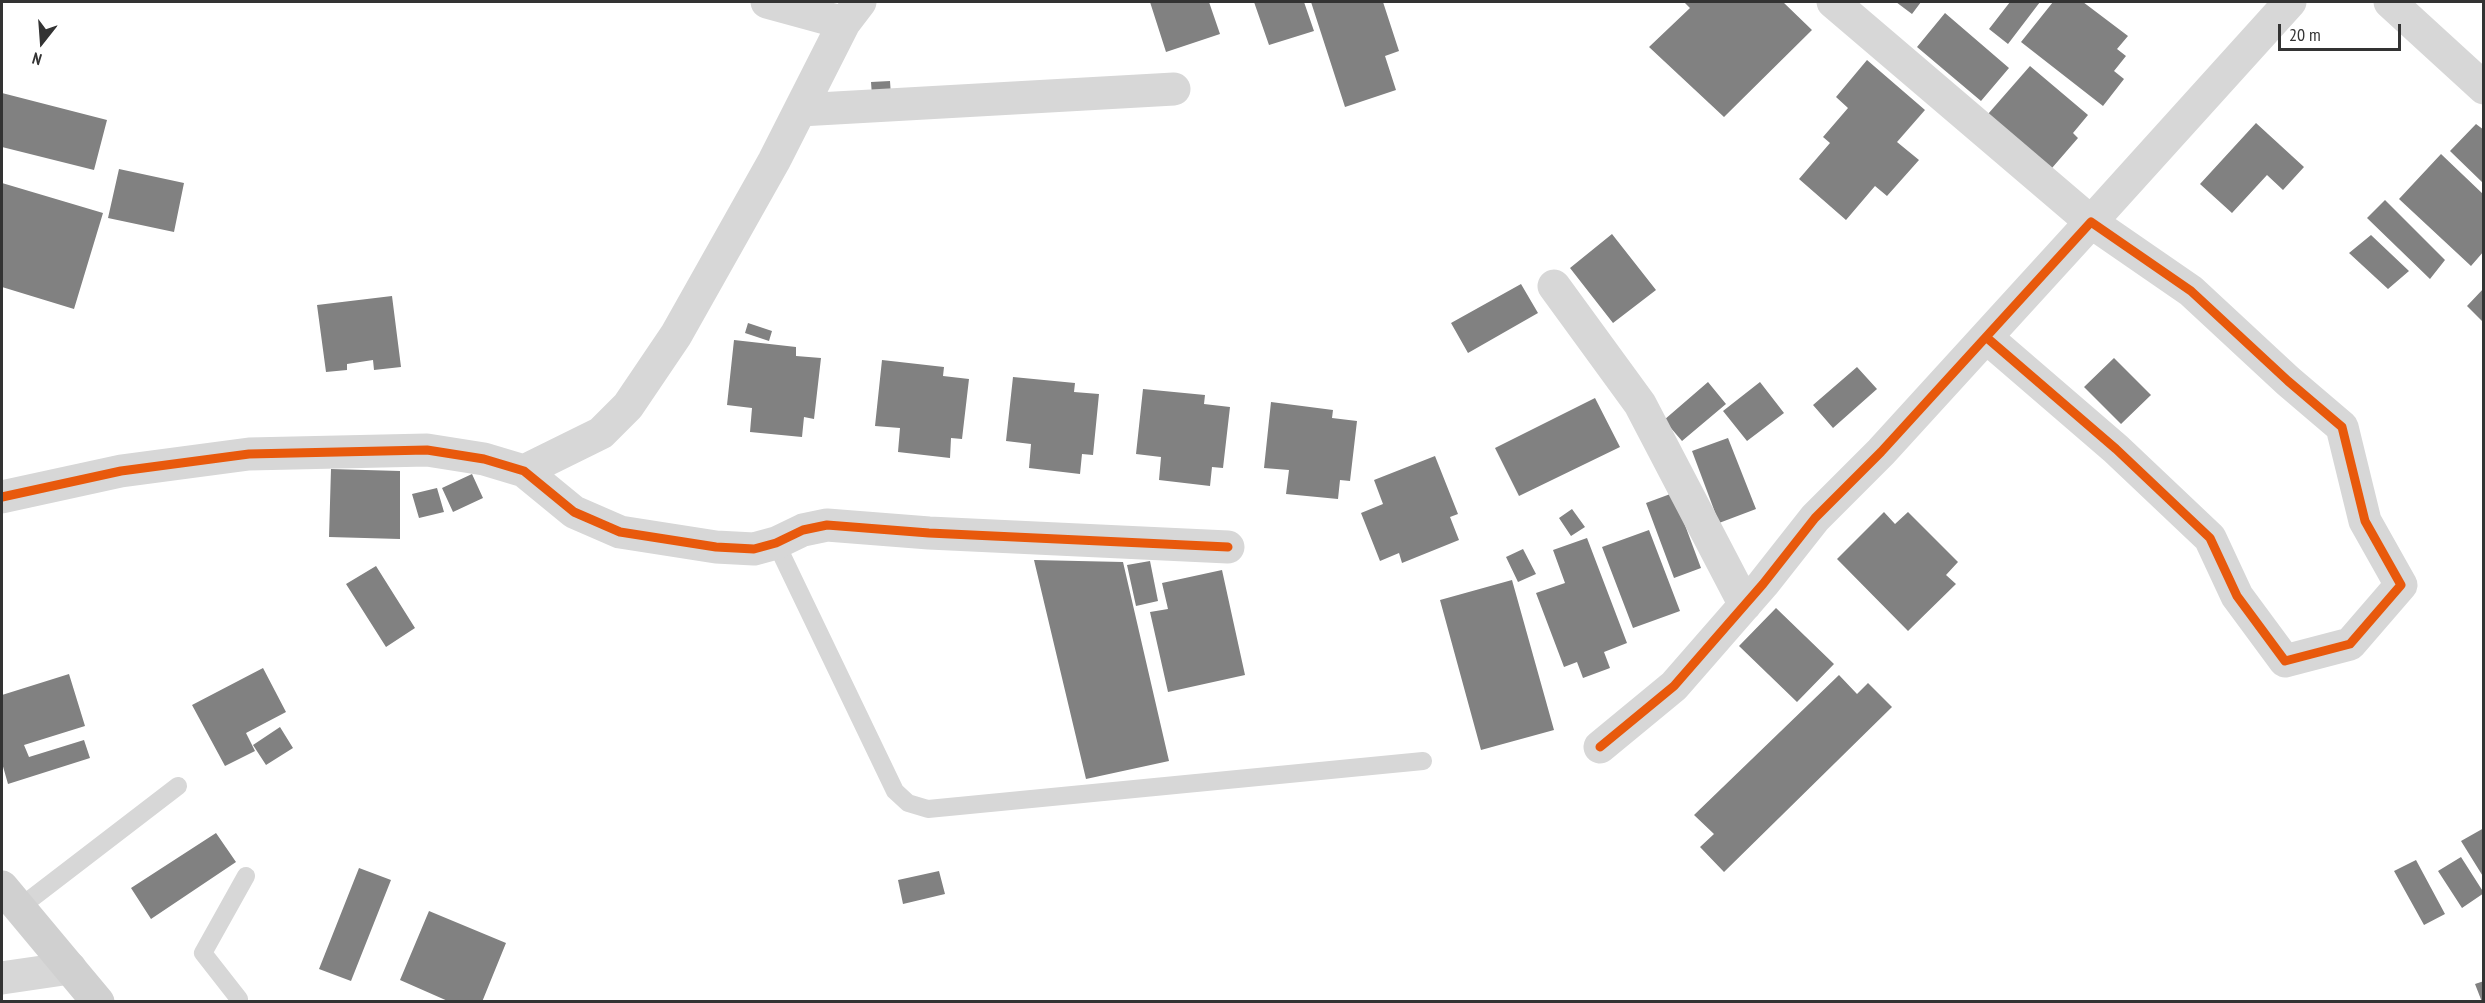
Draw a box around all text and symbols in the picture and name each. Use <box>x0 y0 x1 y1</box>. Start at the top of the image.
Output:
north arrow <box>12 12 72 72</box>
scale bar <box>2281 12 2404 50</box>
text: 20 m <box>2289 23 2321 46</box>
text: N <box>30 48 44 70</box>

